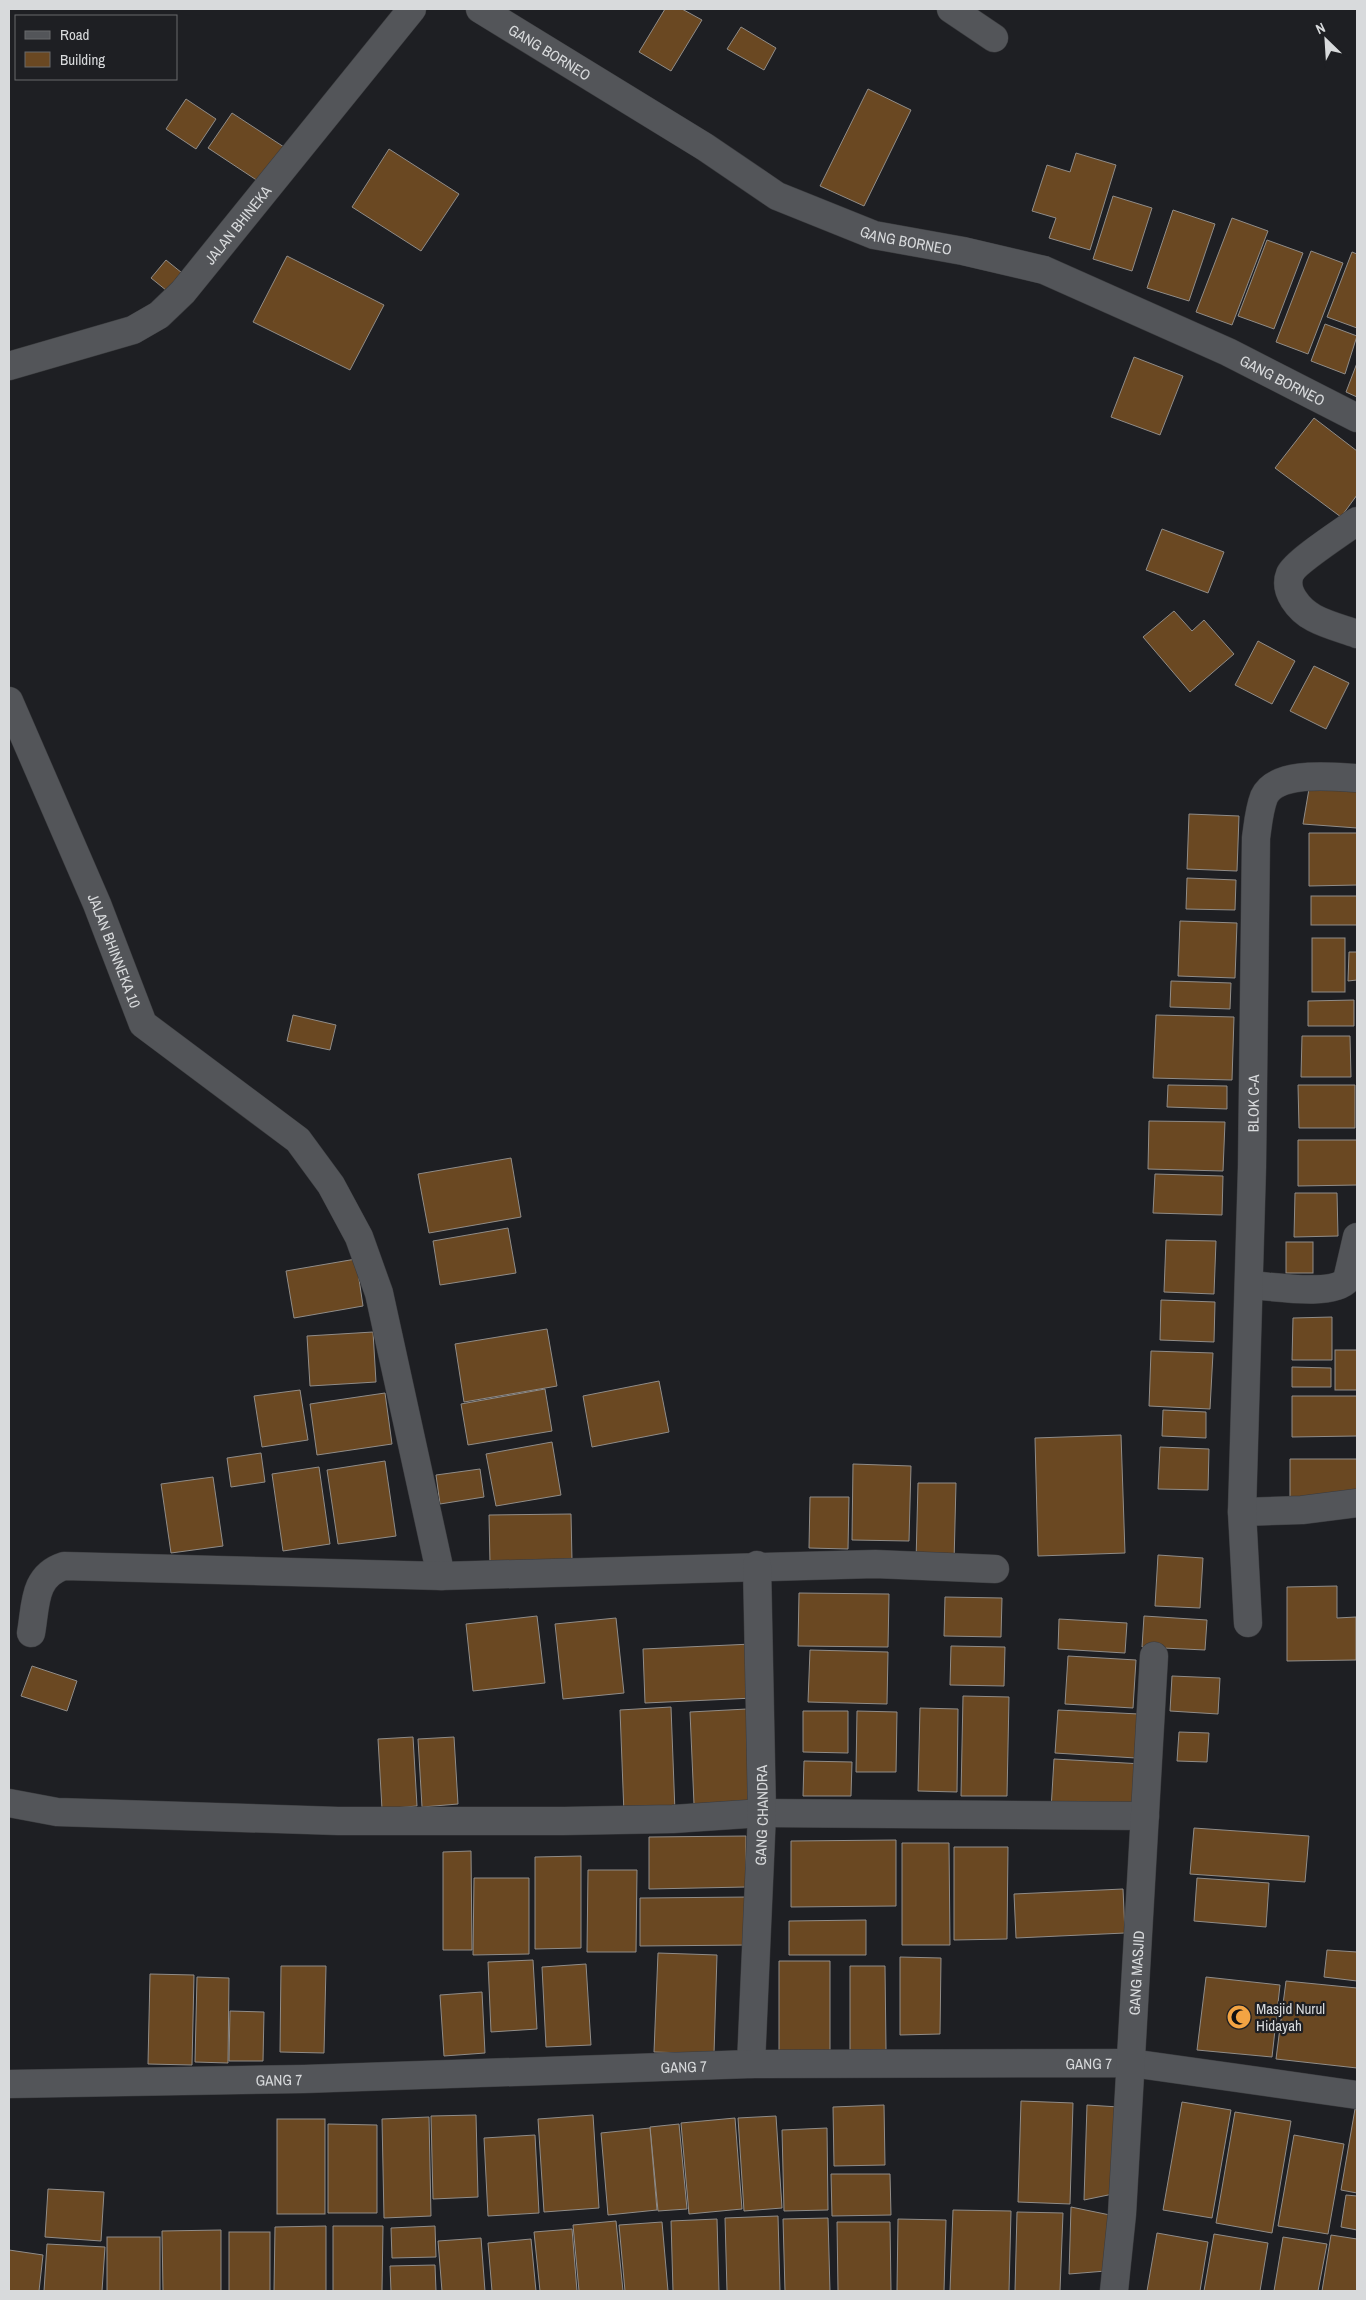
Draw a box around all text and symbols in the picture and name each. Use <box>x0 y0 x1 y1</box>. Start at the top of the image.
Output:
legend <box>15 15 178 80</box>
north arrow <box>1301 15 1351 65</box>
text: N <box>1313 18 1328 38</box>
street label: GANG BORNEO <box>505 19 595 85</box>
text: Road <box>60 24 89 45</box>
text: Building <box>60 49 105 70</box>
street label: JALAN BHINEKA <box>199 180 276 269</box>
street label: GANG BORNEO <box>857 220 954 259</box>
street label: GANG BORNEO <box>1236 349 1329 410</box>
street label: JALAN BHINNEKA 10 <box>83 890 146 1011</box>
street label: BLOK C-A <box>1242 1074 1264 1132</box>
street label: GANG CHANDRA <box>749 1764 773 1866</box>
street label: GANG MASJID <box>1123 1930 1149 2016</box>
place label: Masjid Nurul Hidayah <box>1256 1998 1325 2036</box>
mosque icon: Masjid Nurul Hidayah <box>1226 2004 1252 2030</box>
street label: GANG 7 <box>1065 2053 1112 2074</box>
street label: GANG 7 <box>660 2055 708 2078</box>
street label: GANG 7 <box>256 2069 303 2090</box>

